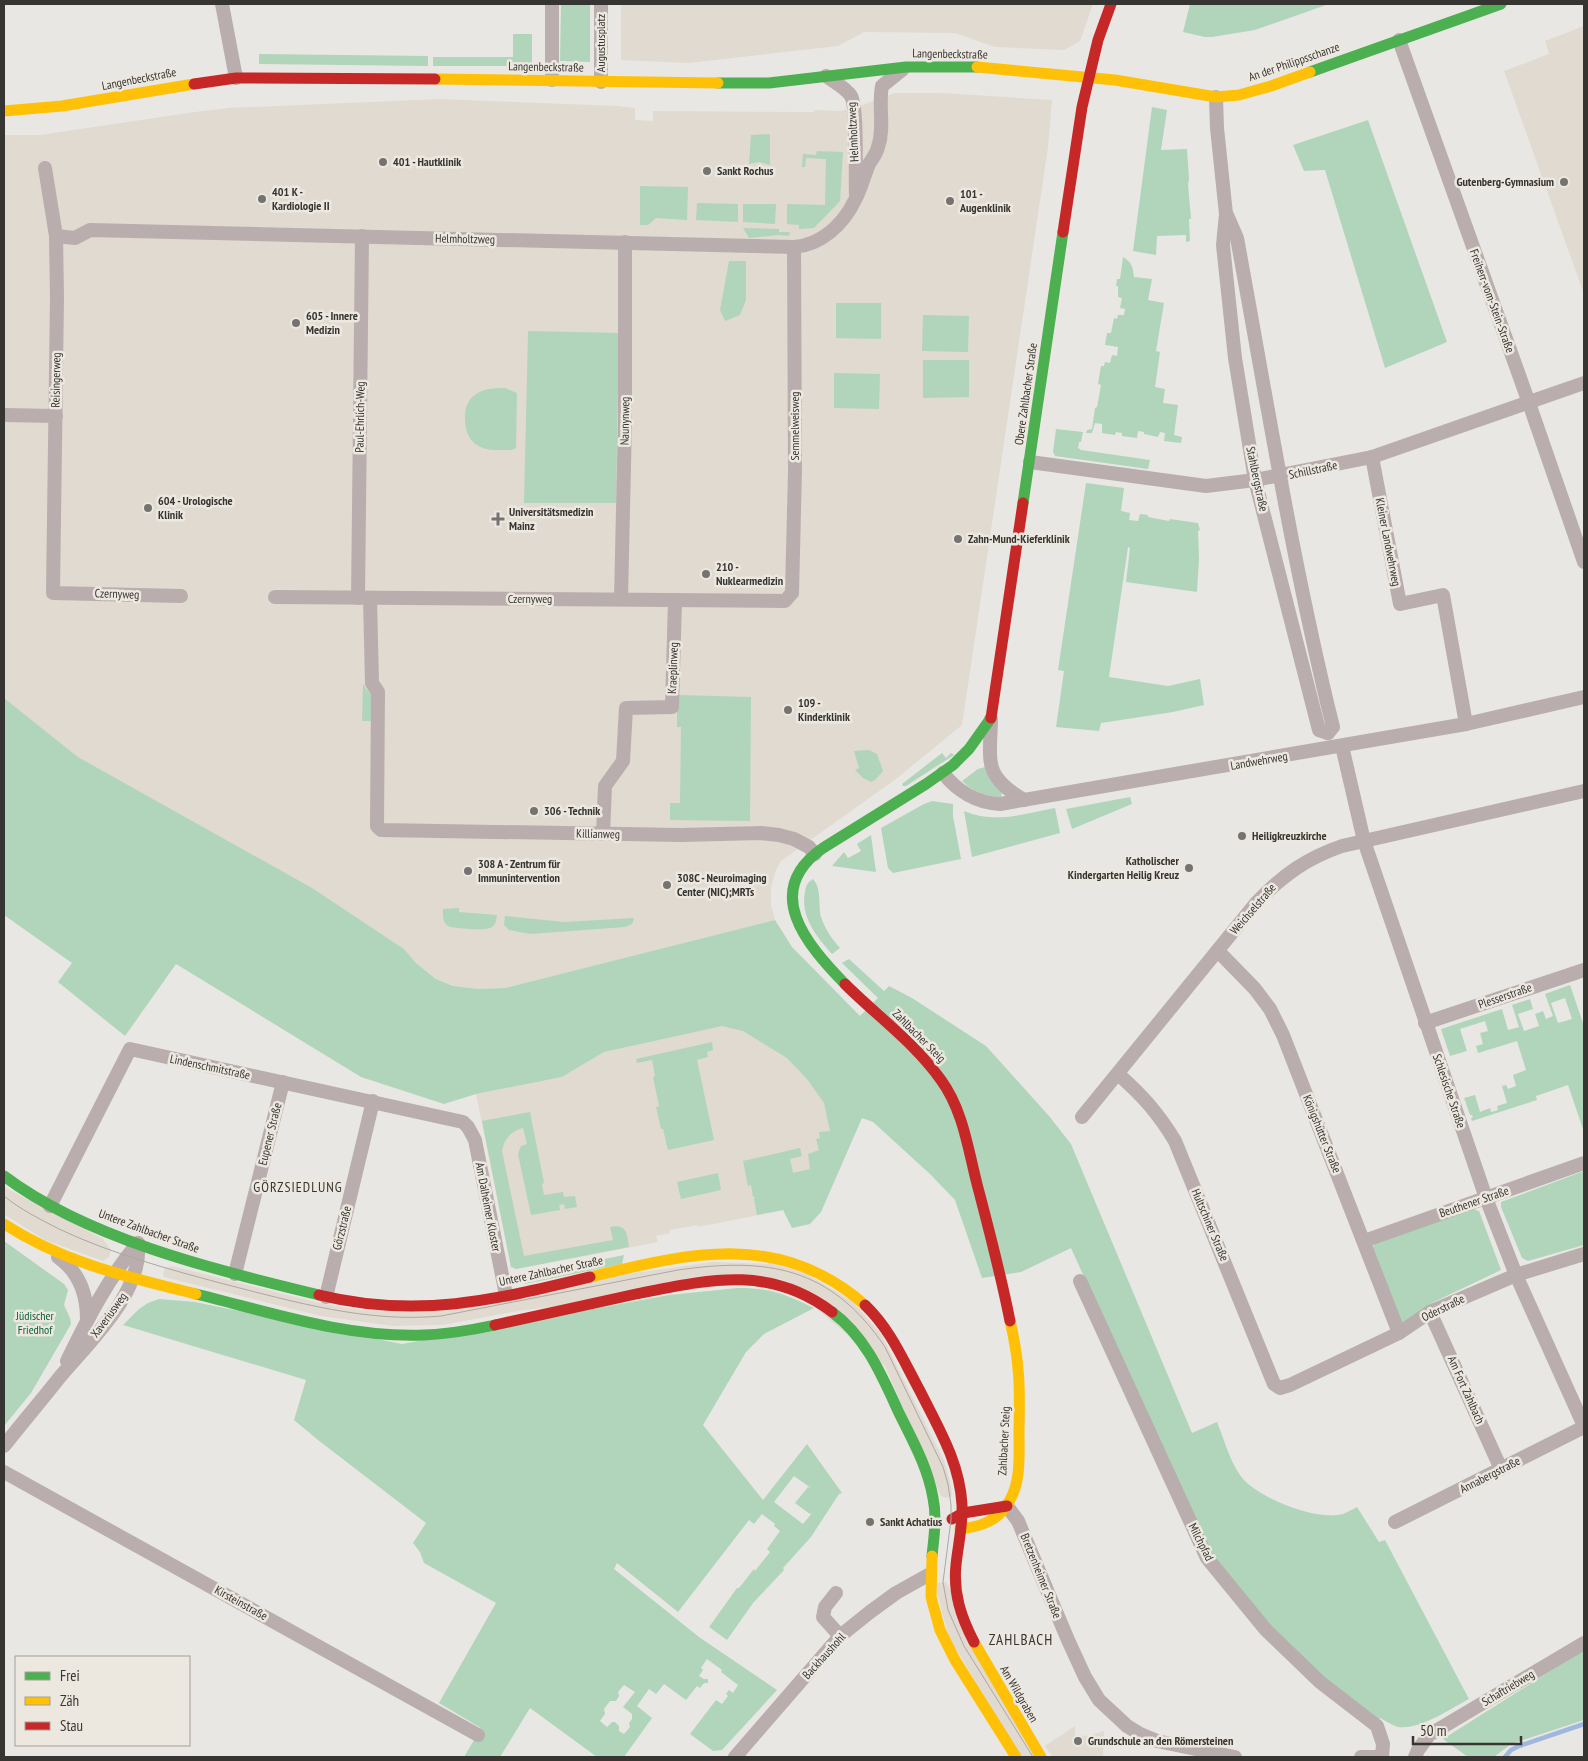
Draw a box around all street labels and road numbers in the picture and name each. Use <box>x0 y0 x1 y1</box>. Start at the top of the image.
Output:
street label: Augustusplatz <box>593 14 608 72</box>
street label: An der Philippsschanze <box>1246 39 1341 84</box>
street label: Langenbeckstraße <box>912 45 988 62</box>
street label: Langenbeckstraße <box>508 58 584 75</box>
street label: Langenbeckstraße <box>100 64 177 93</box>
street label: Helmholtzweg <box>843 102 862 162</box>
street label: Helmholtzweg <box>435 230 495 247</box>
street label: Freiherr-vom-Stein-Straße <box>1467 247 1518 355</box>
street label: Obere Zahlbacher Straße <box>1011 342 1040 446</box>
street label: Reisingerweg <box>48 352 63 408</box>
street label: Paul-Ehrlich-Weg <box>351 381 368 453</box>
street label: Semmelweisweg <box>787 391 802 461</box>
street label: Naunynweg <box>617 397 632 445</box>
street label: Stahlbergstraße <box>1243 445 1272 513</box>
street label: Schillstraße <box>1287 457 1339 482</box>
street label: Kleiner Landwehrweg <box>1373 496 1404 587</box>
street label: Czernyweg <box>94 585 140 602</box>
street label: Czernyweg <box>508 591 552 606</box>
street label: Kraeplinweg <box>664 642 681 694</box>
street label: Landwehrweg <box>1229 748 1289 773</box>
street label: Killianweg <box>576 826 620 841</box>
street label: Weichselstraße <box>1226 880 1279 937</box>
street label: Plesserstraße <box>1476 979 1534 1012</box>
street label: Zahlbacher Steig <box>890 1006 949 1065</box>
street label: Lindenschmitstraße <box>169 1051 252 1082</box>
street label: Schlesische Straße <box>1430 1052 1469 1130</box>
street label: Königshütter Straße <box>1300 1093 1345 1175</box>
street label: Eupener Straße <box>255 1101 285 1167</box>
street label: Am Dalheimer Kloster <box>472 1161 505 1254</box>
street label: Beuthener Straße <box>1437 1183 1511 1220</box>
street label: Hultschiner Straße <box>1188 1186 1232 1263</box>
street label: Görzstraße <box>329 1204 354 1252</box>
street label: Untere Zahlbacher Straße <box>97 1205 202 1256</box>
street label: Untere Zahlbacher Straße <box>498 1252 604 1289</box>
street label: Xaveriusweg <box>87 1289 130 1340</box>
street label: Oderstraße <box>1419 1291 1467 1324</box>
street label: Am Fort Zahlbach <box>1445 1353 1488 1426</box>
street label: Zahlbacher Steig <box>994 1406 1013 1476</box>
street label: Annabergstraße <box>1457 1453 1523 1496</box>
street label: Milchpfad <box>1186 1520 1217 1563</box>
street label: Bretzenheimer Straße <box>1018 1531 1065 1621</box>
street label: Kirsteinstraße <box>212 1582 270 1623</box>
street label: Backhaushohl <box>799 1629 848 1682</box>
street label: Am Wildgraben <box>997 1663 1042 1725</box>
street label: Schaftriebweg <box>1479 1666 1537 1709</box>

